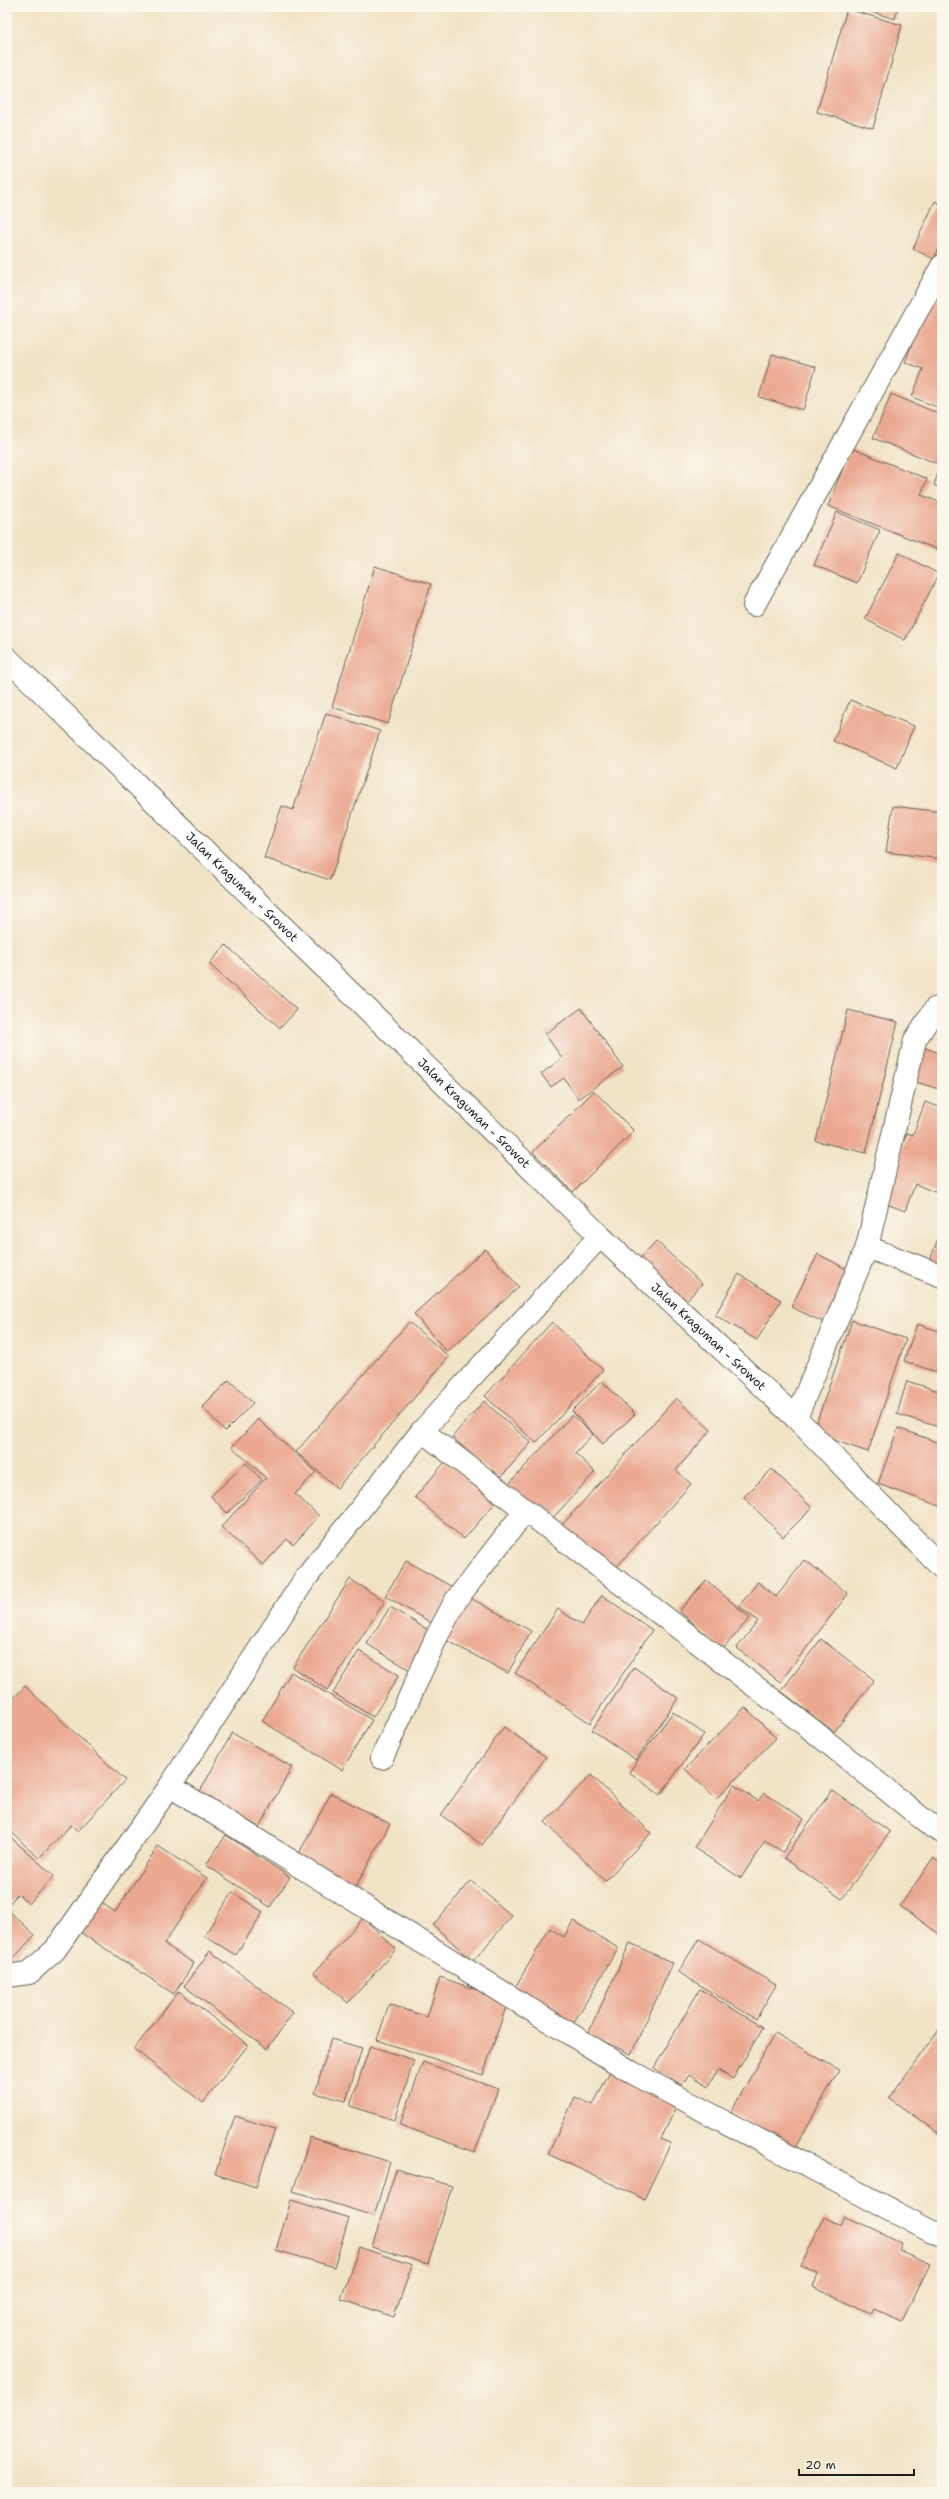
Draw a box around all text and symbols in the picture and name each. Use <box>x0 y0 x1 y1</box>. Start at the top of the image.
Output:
street label: Jalan Kraguman - Srowot <box>182 828 302 945</box>
street label: Jalan Kraguman - Srowot <box>414 1055 534 1172</box>
street label: Jalan Kraguman - Srowot <box>648 1279 769 1394</box>
scale bar <box>799 2451 914 2477</box>
text: 20 m <box>805 2457 836 2473</box>

